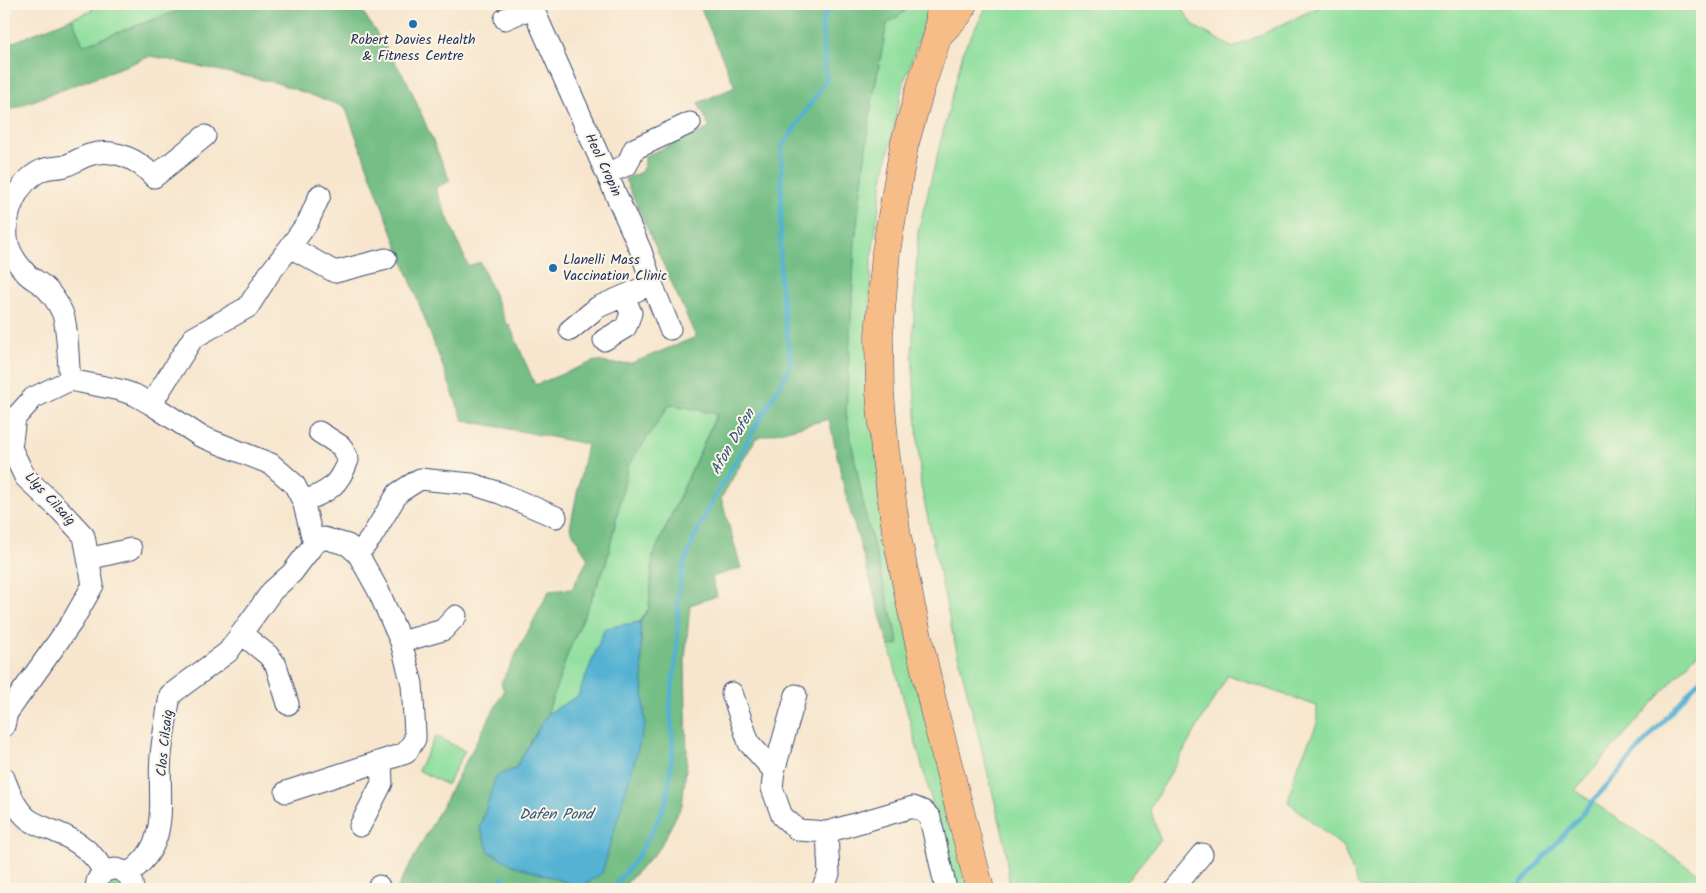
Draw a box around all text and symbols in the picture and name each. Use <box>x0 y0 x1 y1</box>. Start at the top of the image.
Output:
marker: Robert Davies Health & Fitness Centre <box>407 18 419 30</box>
place label: Robert Davies Health & Fitness Centre <box>350 29 476 67</box>
street label: Heol Cropin <box>579 130 627 200</box>
place label: Llanelli Mass Vaccination Clinic <box>563 249 667 287</box>
marker: Llanelli Mass Vaccination Clinic <box>547 262 559 274</box>
water label: Afon Dafen <box>704 404 762 479</box>
street label: Llys Cilsaig <box>19 467 81 531</box>
street label: Clos Cilsaig <box>151 708 179 778</box>
water label: Dafen Pond <box>519 803 596 827</box>

